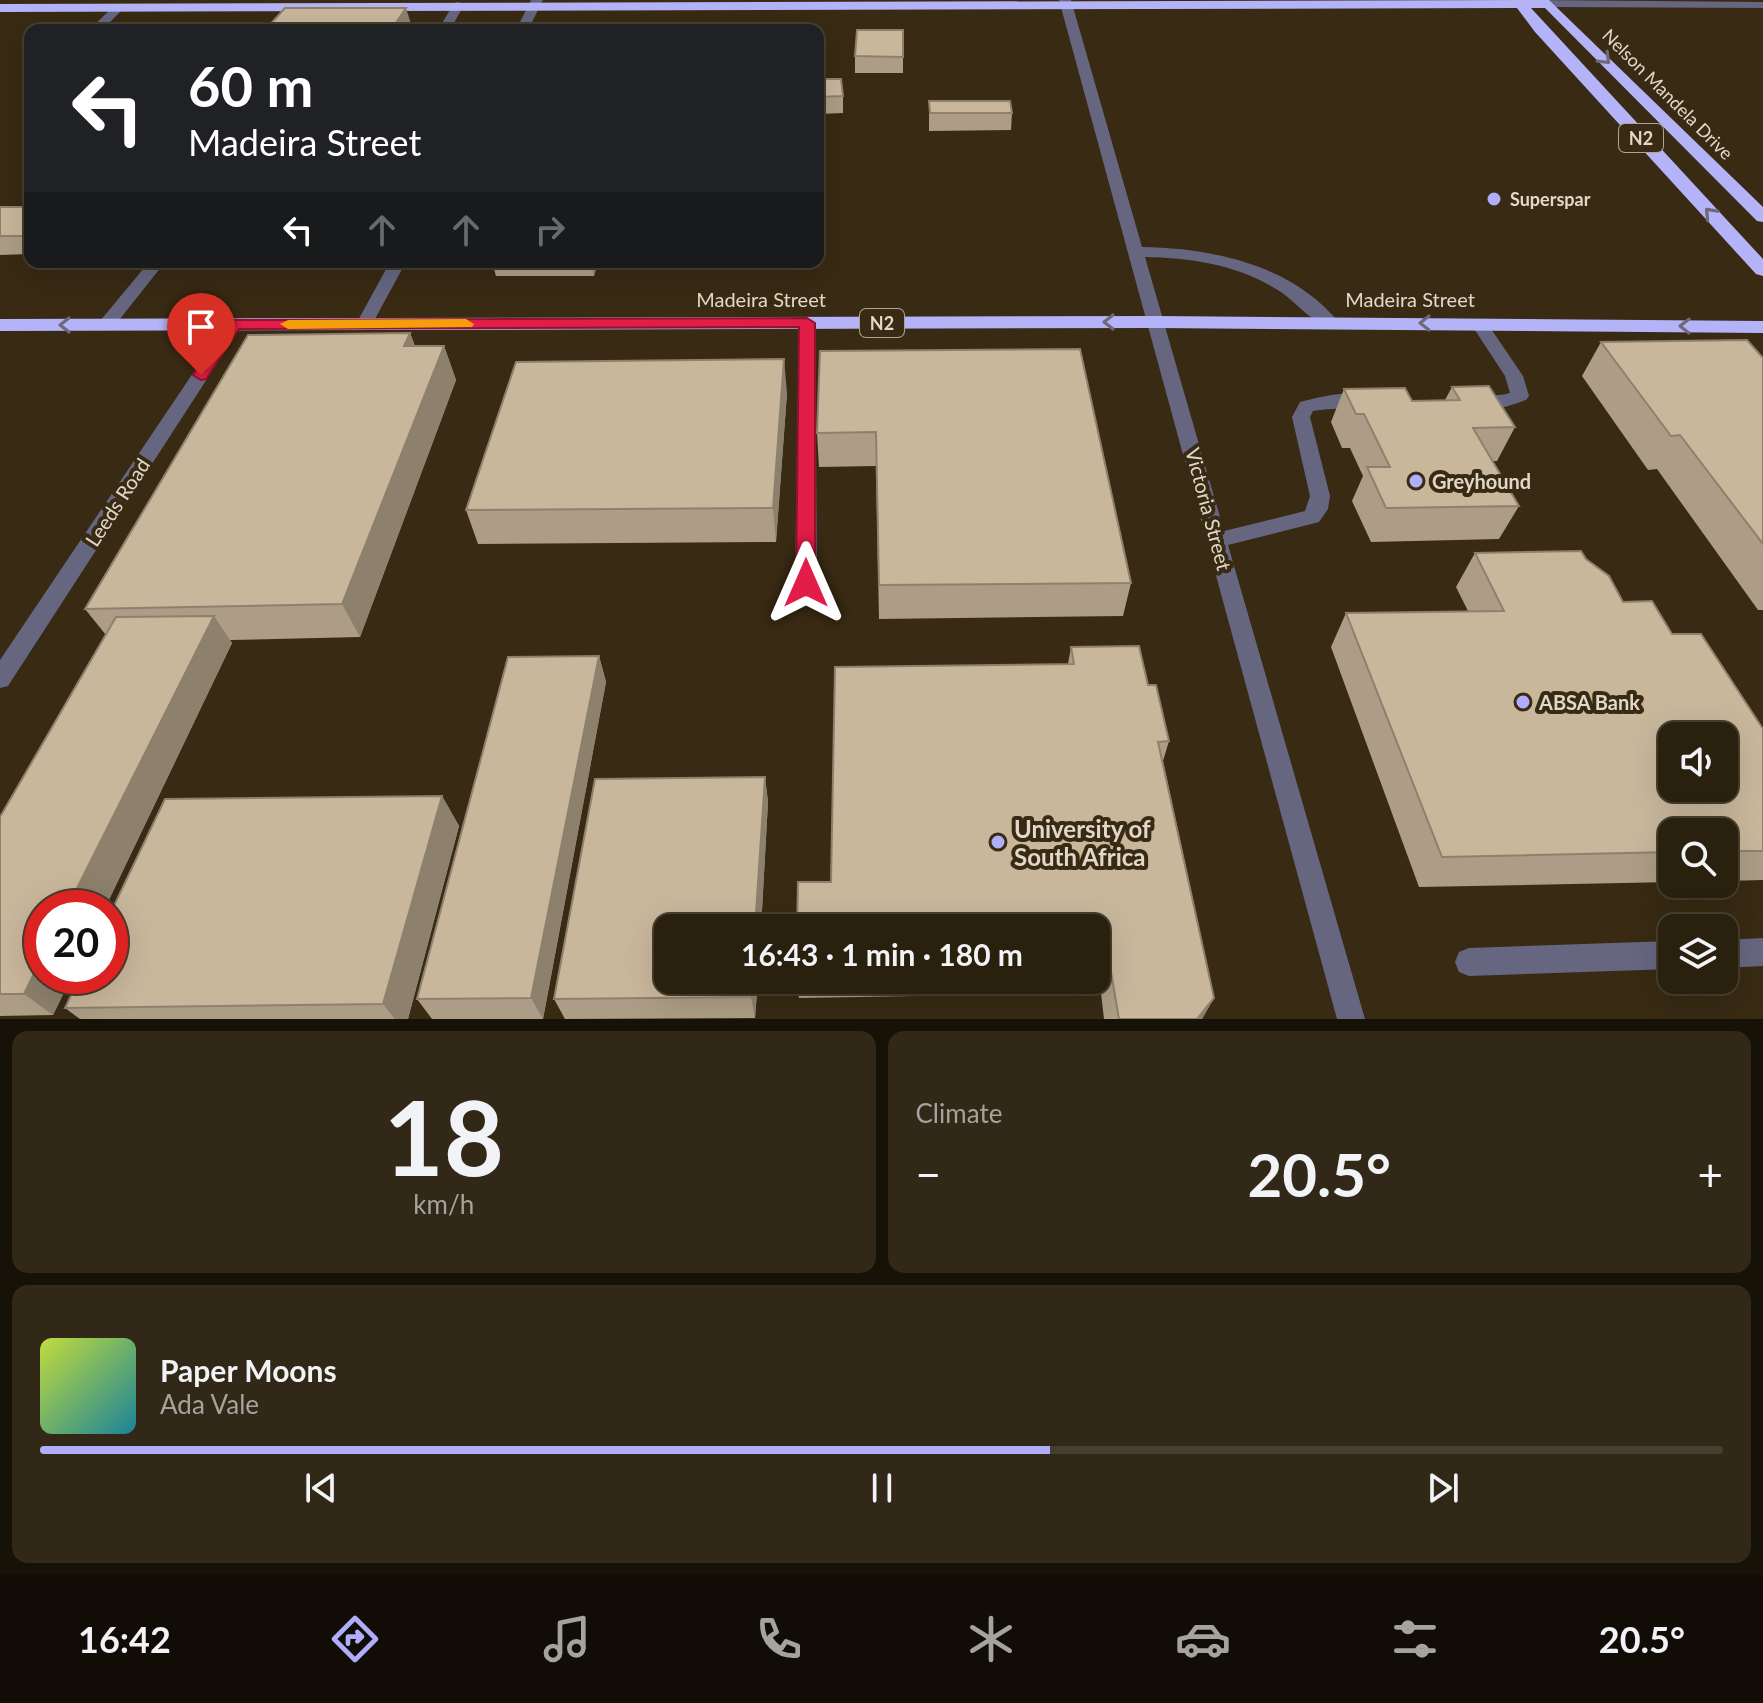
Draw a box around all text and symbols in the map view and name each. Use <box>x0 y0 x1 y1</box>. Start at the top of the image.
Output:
street label: Nelson Mandela Drive <box>1598 24 1738 164</box>
one-way arrow <box>1596 50 1610 64</box>
text: 60 m <box>188 52 313 119</box>
icon: left <box>56 56 160 160</box>
text: Madeira Street <box>188 120 421 164</box>
road number: N2 <box>1619 124 1663 152</box>
place label: Superspar <box>1510 188 1591 210</box>
marker: Superspar <box>1485 190 1503 208</box>
icon: left <box>276 208 320 252</box>
icon: ahead <box>360 208 404 252</box>
icon: ahead <box>444 208 488 252</box>
icon: right <box>528 208 572 252</box>
one-way arrow <box>1705 208 1720 222</box>
street label: Madeira Street <box>696 287 826 311</box>
street label: Madeira Street <box>1345 287 1475 311</box>
pin <box>167 293 235 375</box>
icon: arrive <box>179 305 223 349</box>
road number: N2 <box>860 309 904 337</box>
one-way arrow <box>1102 313 1115 331</box>
one-way arrow <box>1418 315 1431 332</box>
one-way arrow <box>58 316 71 334</box>
one-way arrow <box>1678 317 1691 335</box>
street label: Victoria Street <box>1181 445 1237 573</box>
street label: Leeds Road <box>80 454 154 550</box>
place label: Greyhound <box>1432 469 1531 493</box>
marker: Greyhound <box>1407 472 1425 490</box>
position arrow <box>764 541 848 625</box>
place label: ABSA Bank <box>1538 690 1640 714</box>
marker: ABSA Bank <box>1514 693 1532 711</box>
map controls <box>1658 722 1738 994</box>
button: sound <box>1658 722 1738 802</box>
place label: University of South Africa <box>1014 814 1151 871</box>
button: search <box>1658 818 1738 898</box>
marker: University of South Africa <box>989 833 1007 851</box>
speed limit sign: 20 <box>24 890 128 994</box>
button: layers <box>1658 914 1738 994</box>
text: 16:43 · 1 min · 180 m <box>741 936 1023 972</box>
text: 18 <box>383 1073 504 1198</box>
text: Climate <box>916 1097 1002 1129</box>
text: 20.5° <box>1247 1138 1391 1210</box>
text: − <box>916 1148 941 1200</box>
text: + <box>1697 1148 1723 1200</box>
text: km/h <box>413 1188 474 1220</box>
text: Paper Moons <box>160 1352 337 1388</box>
text: Ada Vale <box>160 1388 259 1420</box>
icon: previous <box>299 1466 343 1510</box>
icon: pause <box>860 1466 904 1510</box>
icon: next <box>1421 1466 1465 1510</box>
icon: directions <box>327 1611 383 1667</box>
icon: music <box>539 1611 595 1667</box>
icon: phone <box>751 1611 807 1667</box>
icon: climate <box>963 1611 1019 1667</box>
icon: car <box>1175 1611 1231 1667</box>
icon: filters <box>1387 1611 1443 1667</box>
text: 16:42 <box>78 1617 171 1661</box>
text: 20.5° <box>1599 1617 1685 1661</box>

